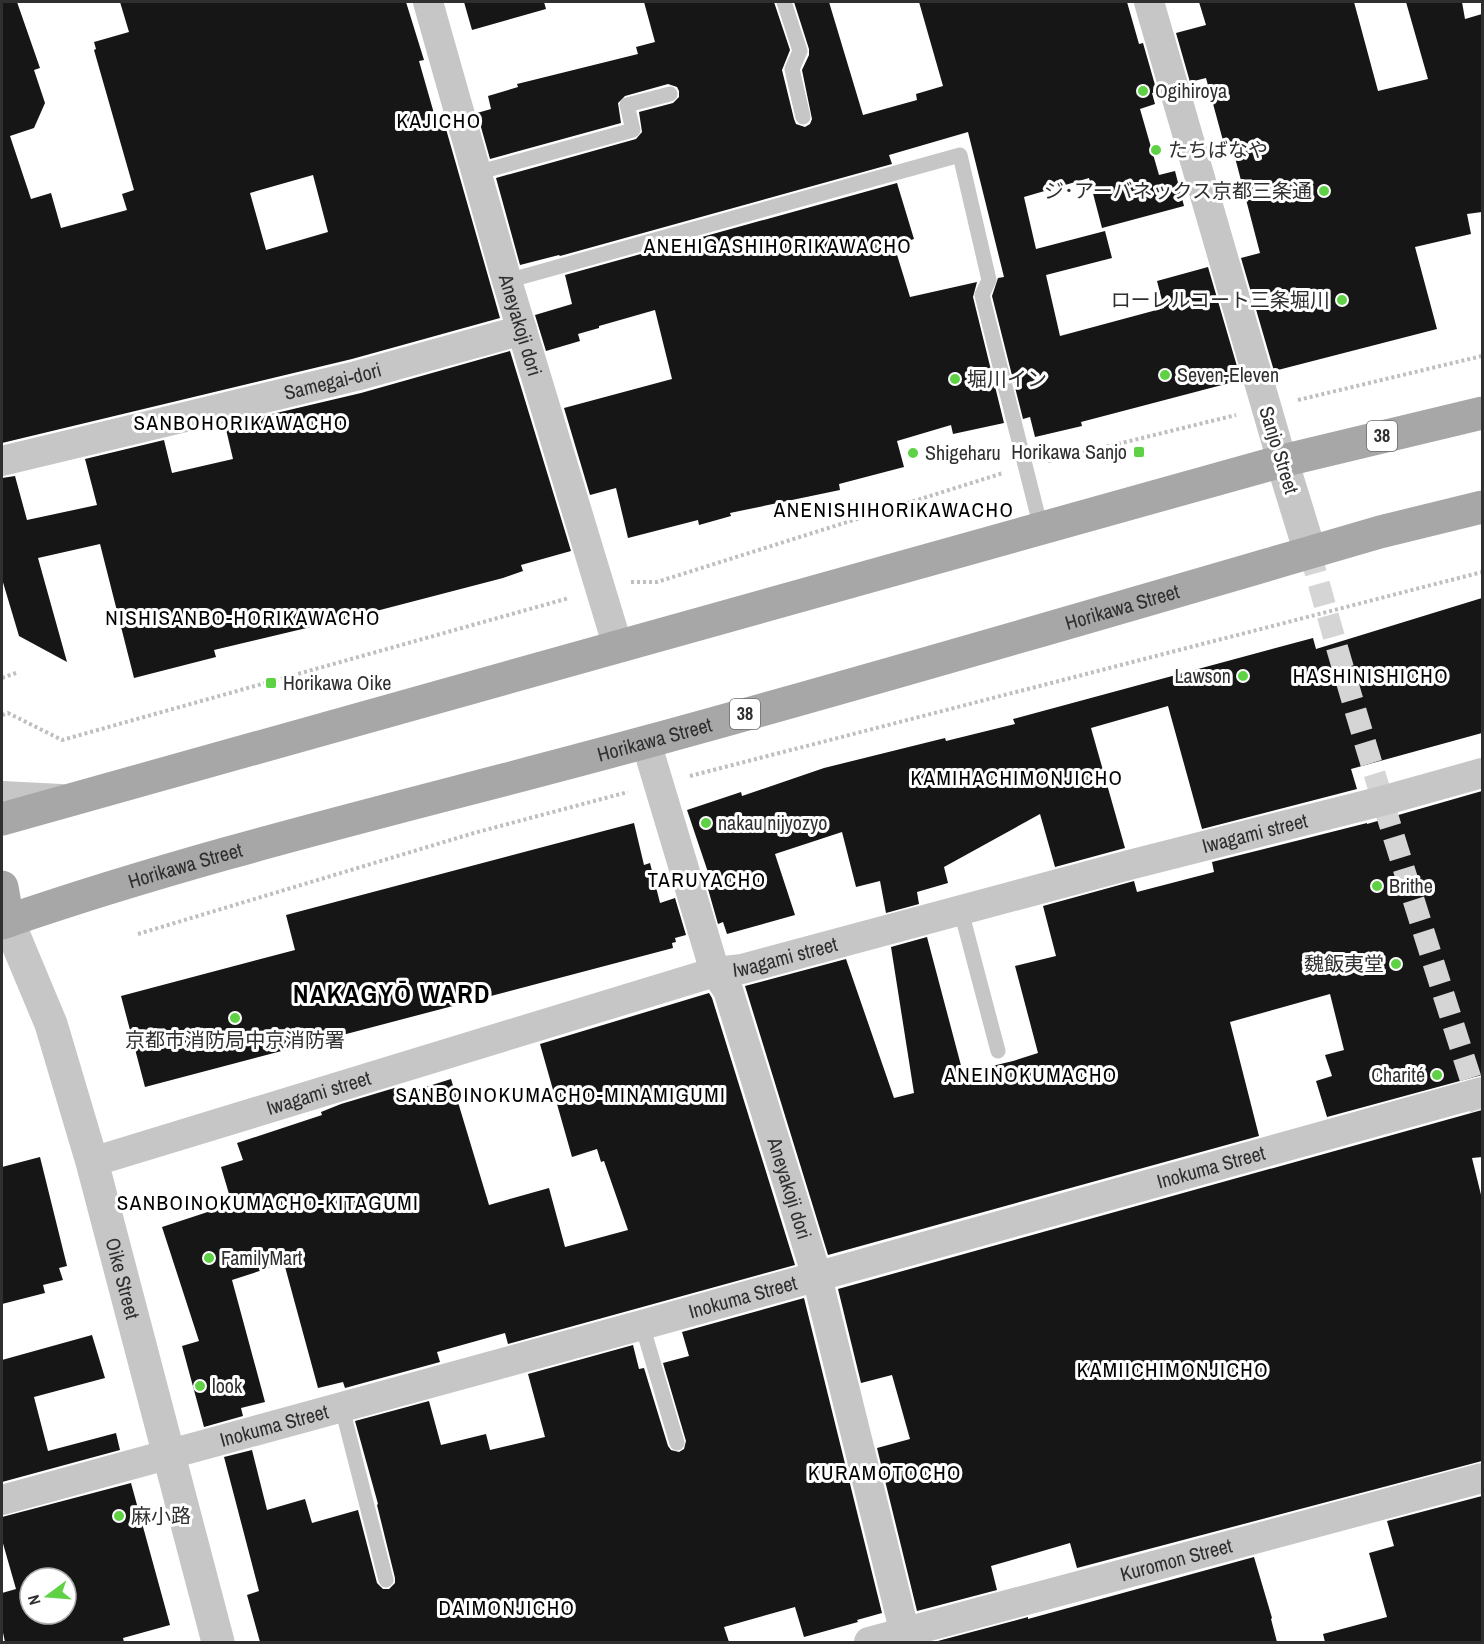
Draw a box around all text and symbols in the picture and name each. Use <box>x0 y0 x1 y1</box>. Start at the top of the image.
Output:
place label: Ogihiroya <box>1155 77 1227 104</box>
marker: Ogihiroya <box>1136 84 1150 98</box>
district label: KAJICHO <box>396 106 482 135</box>
place label: たちばなや <box>1168 136 1268 163</box>
marker: たちばなや <box>1149 143 1163 157</box>
place label: ジ･アーバネックス京都三条通 <box>1044 177 1312 204</box>
marker: ジ･アーバネックス京都三条通 <box>1317 184 1331 198</box>
district label: ANEHIGASHIHORIKAWACHO <box>643 231 912 260</box>
street label: Aneyakoji dori <box>492 270 549 379</box>
place label: ローレルコート三条堀川 <box>1110 286 1330 313</box>
marker: ローレルコート三条堀川 <box>1335 293 1349 307</box>
street label: Samegai-dori <box>281 356 384 406</box>
place label: Seven-Eleven <box>1177 361 1279 388</box>
place label: 堀川イン <box>967 365 1047 392</box>
marker: Seven-Eleven <box>1158 368 1172 382</box>
marker: 堀川イン <box>948 372 962 386</box>
street label: Sanjo Street <box>1253 403 1306 497</box>
district label: SANBOHORIKAWACHO <box>133 408 349 437</box>
road number: 38 <box>1367 421 1397 451</box>
place label: Horikawa Sanjo <box>1011 438 1127 465</box>
place label: Shigeharu <box>925 439 1001 466</box>
marker: Horikawa Sanjo <box>1132 445 1146 459</box>
marker: Shigeharu <box>906 446 920 460</box>
district label: ANENISHIHORIKAWACHO <box>773 495 1014 524</box>
street label: Horikawa Street <box>1062 577 1183 636</box>
district label: NISHISANBO-HORIKAWACHO <box>105 603 381 632</box>
district label: HASHINISHICHO <box>1293 661 1449 690</box>
place label: Lawson <box>1174 662 1231 689</box>
place label: Horikawa Oike <box>283 669 391 696</box>
marker: Lawson <box>1236 669 1250 683</box>
marker: Horikawa Oike <box>264 676 278 690</box>
road number: 38 <box>730 699 760 729</box>
street label: Horikawa Street <box>594 710 715 768</box>
district label: KAMIHACHIMONJICHO <box>910 763 1124 792</box>
street label: Iwagami street <box>1199 806 1311 859</box>
place label: nakau nijyozyo <box>718 809 827 836</box>
marker: nakau nijyozyo <box>699 816 713 830</box>
street label: Horikawa Street <box>125 836 246 894</box>
district label: TARUYACHO <box>647 865 767 894</box>
place label: Brithe <box>1389 872 1433 899</box>
marker: Brithe <box>1370 879 1384 893</box>
street label: Iwagami street <box>731 930 841 983</box>
place label: 魏飯夷堂 <box>1304 950 1384 977</box>
marker: 魏飯夷堂 <box>1389 957 1403 971</box>
district label: NAKAGYŌ WARD <box>293 976 491 1011</box>
marker: 京都市消防局中京消防署 <box>228 1011 242 1025</box>
place label: 京都市消防局中京消防署 <box>125 1026 345 1053</box>
district label: ANEINOKUMACHO <box>943 1060 1118 1089</box>
place label: Charité <box>1371 1061 1425 1088</box>
street label: Iwagami street <box>263 1064 374 1121</box>
marker: Charité <box>1430 1068 1444 1082</box>
district label: SANBOINOKUMACHO-MINAMIGUMI <box>396 1080 726 1109</box>
street label: Aneyakoji dori <box>761 1133 818 1242</box>
street label: Inokuma Street <box>1154 1139 1269 1195</box>
district label: SANBOINOKUMACHO-KITAGUMI <box>117 1188 419 1217</box>
street label: Oike Street <box>99 1235 147 1322</box>
place label: FamilyMart <box>221 1244 303 1271</box>
marker: FamilyMart <box>202 1251 216 1265</box>
street label: Inokuma Street <box>685 1269 800 1324</box>
district label: KAMIICHIMONJICHO <box>1077 1355 1269 1384</box>
place label: look <box>212 1372 243 1399</box>
marker: look <box>193 1379 207 1393</box>
street label: Inokuma Street <box>217 1397 332 1453</box>
district label: KURAMOTOCHO <box>808 1458 962 1487</box>
place label: 麻小路 <box>131 1502 191 1529</box>
marker: 麻小路 <box>112 1509 126 1523</box>
street label: Kuromon Street <box>1117 1531 1236 1587</box>
north arrow <box>18 1566 78 1626</box>
text: N <box>22 1593 45 1608</box>
district label: DAIMONJICHO <box>438 1593 576 1622</box>

